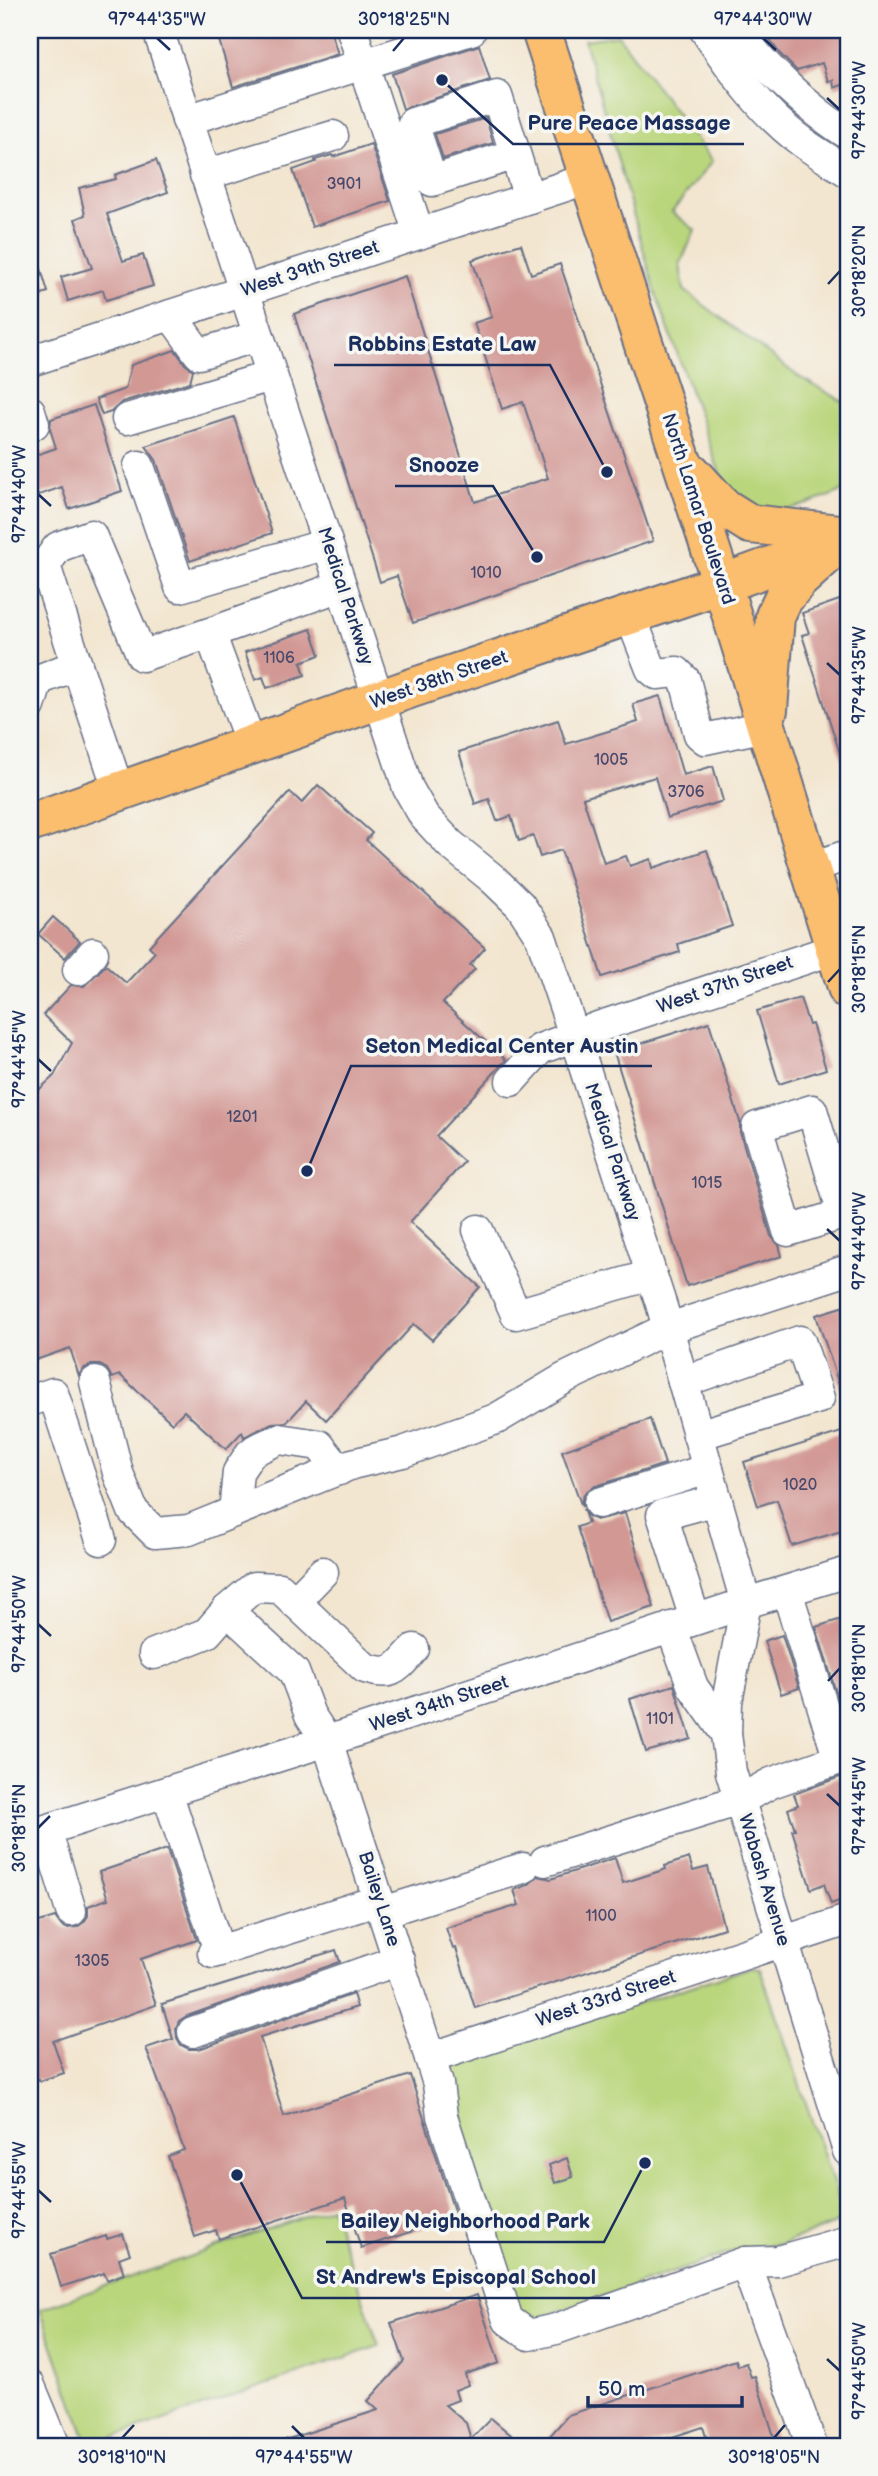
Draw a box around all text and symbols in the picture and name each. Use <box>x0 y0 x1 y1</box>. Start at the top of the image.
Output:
text: 97°44'35"W <box>108 9 207 30</box>
text: 30°18'25"N <box>358 9 450 30</box>
text: 97°44'30"W <box>714 9 813 30</box>
text: 97°44'30"W <box>849 60 870 159</box>
callout: Pure Peace Massage <box>513 102 744 144</box>
text: Pure Peace Massage <box>528 111 730 136</box>
house number: 3901 <box>327 175 361 194</box>
text: 30°18'20"N <box>849 225 870 317</box>
street label: West 39th Street <box>238 236 382 302</box>
callout: Robbins Estate Law <box>334 323 550 365</box>
text: Robbins Estate Law <box>348 332 537 357</box>
street label: North Lamar Boulevard <box>656 410 740 608</box>
text: 97°44'40"W <box>9 444 30 543</box>
callout: Snooze <box>395 444 493 486</box>
text: Snooze <box>409 453 479 478</box>
street label: Medical Parkway <box>312 524 378 668</box>
house number: 1010 <box>470 564 502 583</box>
text: 97°44'35"W <box>849 625 870 724</box>
street label: West 38th Street <box>367 646 511 714</box>
house number: 1106 <box>263 649 295 668</box>
house number: 1005 <box>594 751 628 770</box>
house number: 3706 <box>668 783 705 802</box>
text: 30°18'15"N <box>849 925 870 1013</box>
street label: West 37th Street <box>654 951 796 1019</box>
text: 97°44'45"W <box>9 1009 30 1108</box>
callout: Seton Medical Center Austin <box>351 1024 652 1066</box>
text: Seton Medical Center Austin <box>365 1034 639 1059</box>
street label: Medical Parkway <box>579 1080 645 1224</box>
house number: 1201 <box>226 1108 258 1127</box>
house number: 1015 <box>692 1174 722 1193</box>
text: 97°44'40"W <box>849 1191 870 1290</box>
house number: 1020 <box>783 1476 817 1495</box>
text: 97°44'50"W <box>9 1575 30 1673</box>
text: 30°18'10"N <box>849 1623 870 1713</box>
street label: West 34th Street <box>367 1671 511 1737</box>
house number: 1101 <box>646 1710 674 1729</box>
text: 97°44'45"W <box>849 1756 870 1855</box>
text: 30°18'15"N <box>9 1784 30 1872</box>
street label: Wabash Avenue <box>733 1811 795 1949</box>
street label: Bailey Lane <box>353 1848 405 1950</box>
house number: 1100 <box>585 1907 617 1926</box>
house number: 1305 <box>75 1952 109 1971</box>
street label: West 33rd Street <box>533 1966 679 2032</box>
text: 97°44'55"W <box>9 2141 30 2239</box>
callout: Bailey Neighborhood Park <box>326 2200 604 2242</box>
text: Bailey Neighborhood Park <box>340 2209 590 2234</box>
callout: St Andrew's Episcopal School <box>302 2256 610 2298</box>
text: St Andrew's Episcopal School <box>316 2265 596 2290</box>
text: 97°44'50"W <box>849 2322 870 2420</box>
scale bar <box>588 2364 742 2408</box>
text: 50 m <box>598 2377 645 2402</box>
text: 30°18'10"N <box>77 2447 167 2468</box>
text: 97°44'55"W <box>255 2447 353 2468</box>
text: 30°18'05"N <box>728 2447 820 2468</box>

